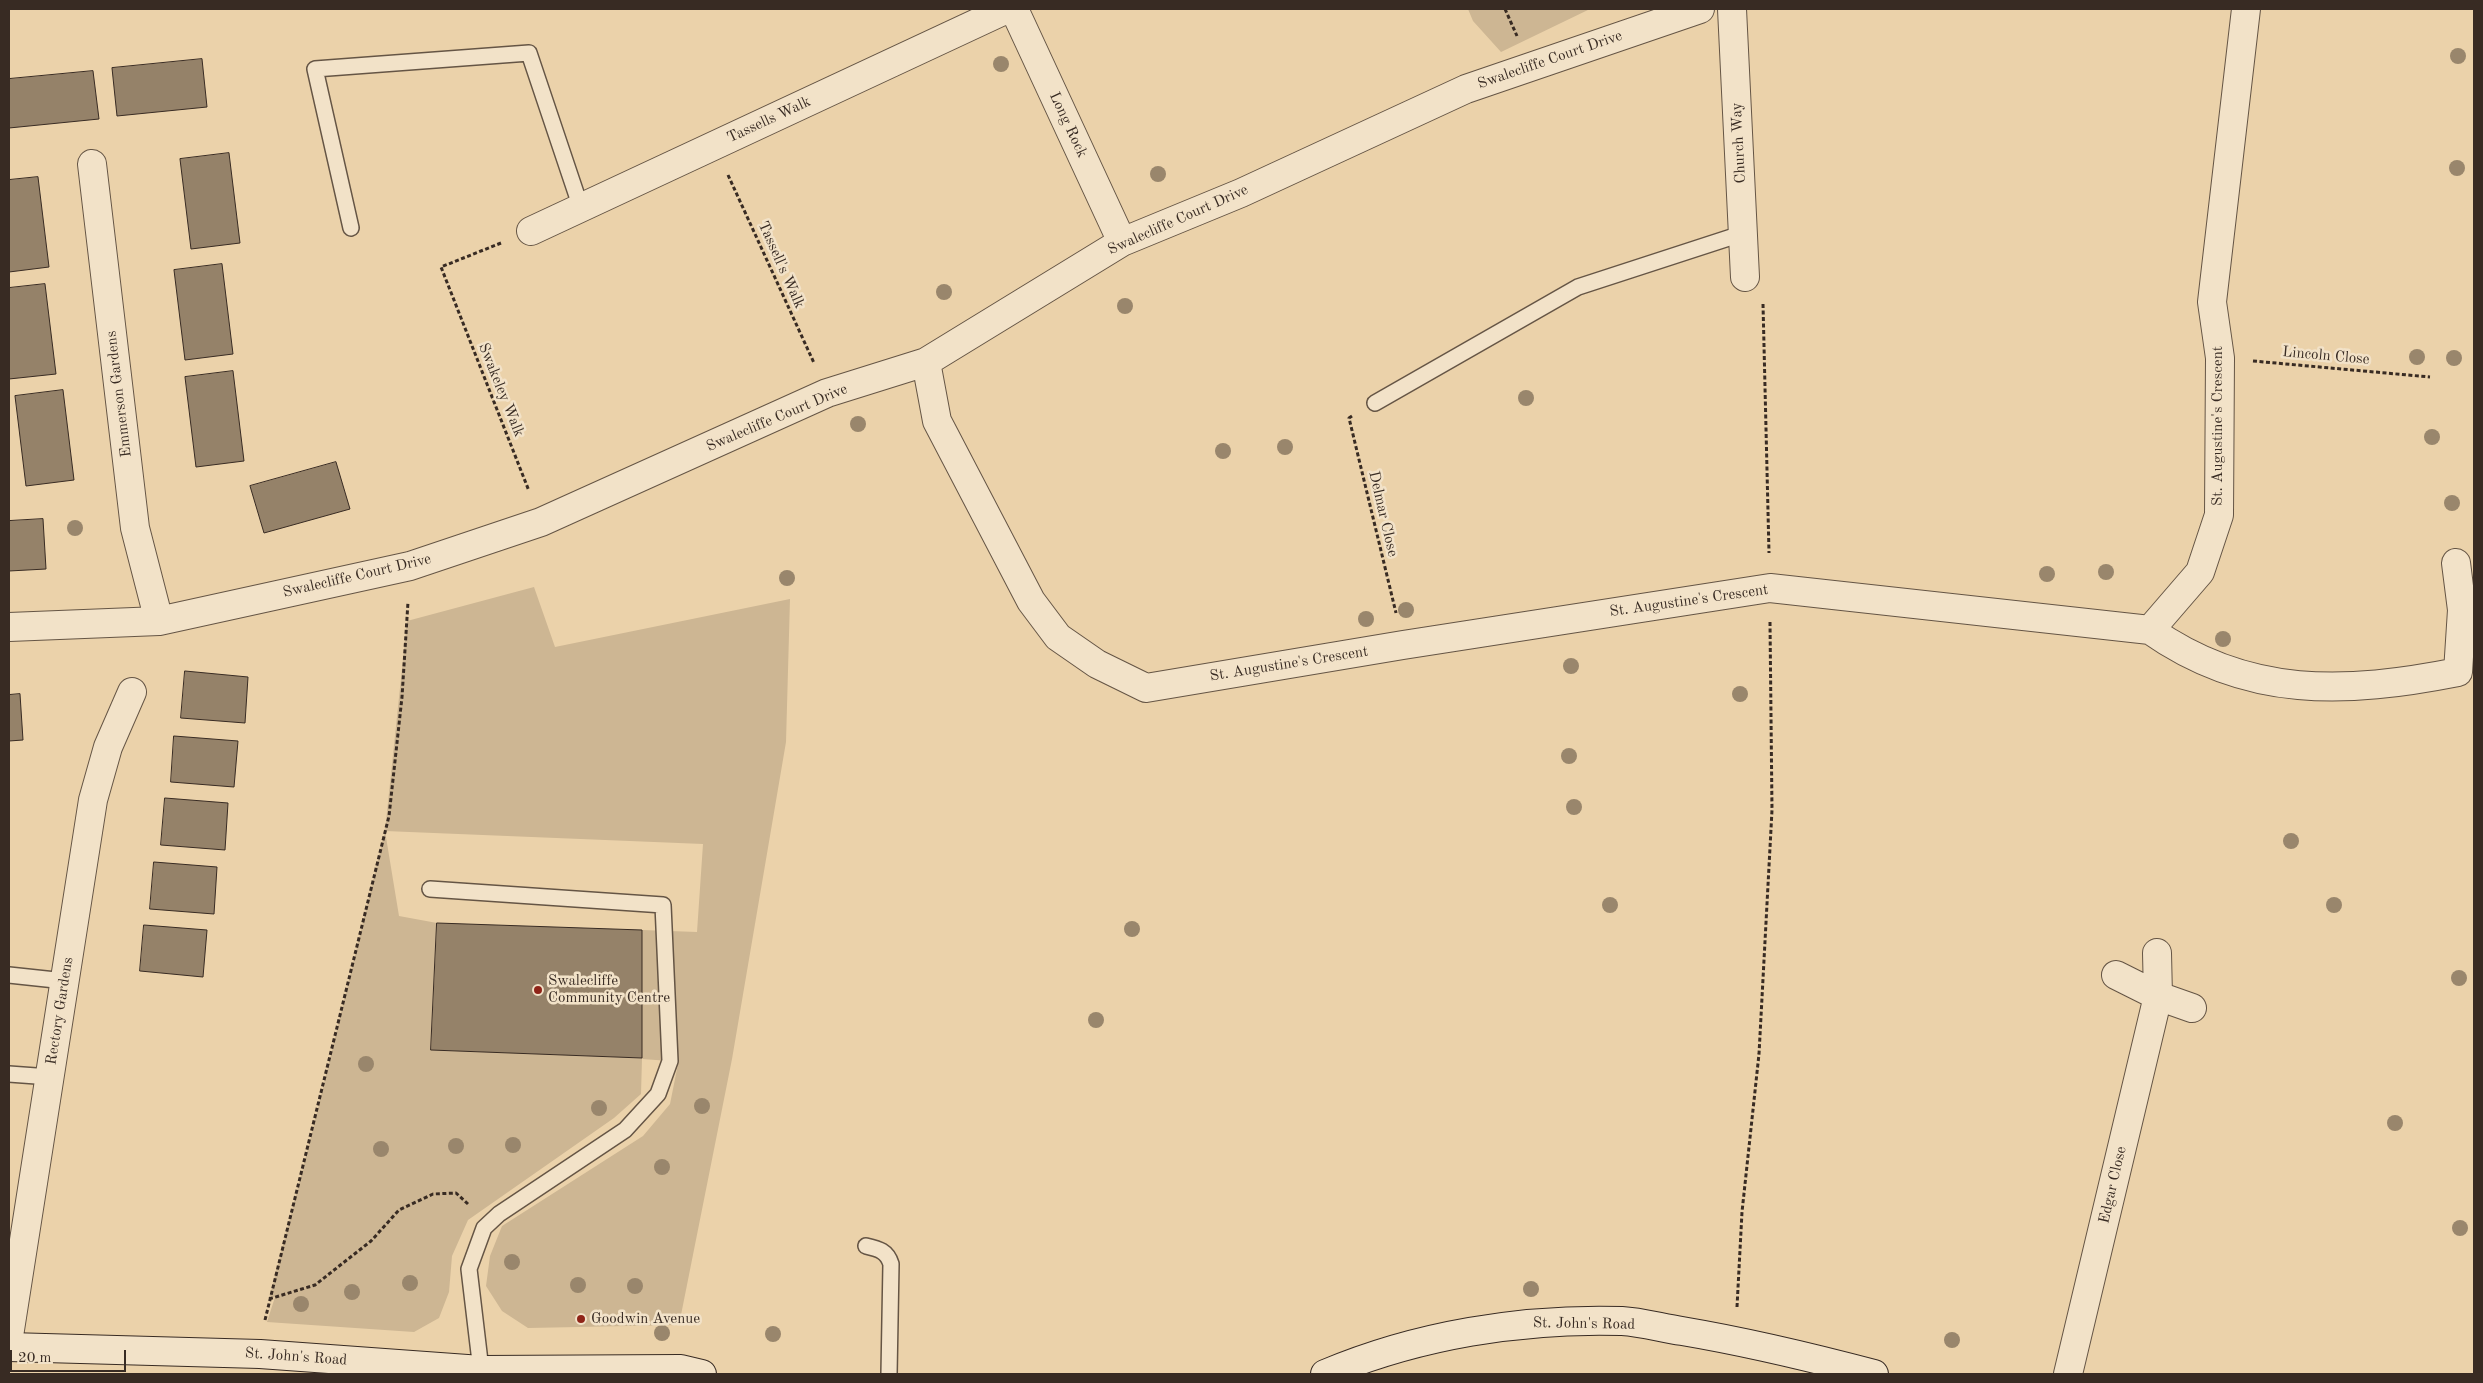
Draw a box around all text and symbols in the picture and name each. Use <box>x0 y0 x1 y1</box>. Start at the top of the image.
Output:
street label: Swalecliffe Court Drive <box>1475 27 1625 93</box>
street label: Long Rock <box>1045 89 1091 161</box>
street label: Tassells Walk <box>724 93 814 147</box>
street label: Church Way <box>1728 102 1750 184</box>
street label: Swalecliffe Court Drive <box>1105 181 1251 259</box>
street label: Tassell's Walk <box>754 219 808 311</box>
street label: Emmerson Gardens <box>102 330 136 458</box>
street label: Swakeley Walk <box>474 340 528 440</box>
street label: Lincoln Close <box>2282 343 2370 369</box>
street label: St. Augustine's Crescent <box>2209 346 2227 506</box>
street label: Swalecliffe Court Drive <box>704 380 850 456</box>
street label: Delmar Close <box>1364 469 1402 559</box>
street label: Swalecliffe Court Drive <box>281 550 433 602</box>
street label: St. Augustine's Crescent <box>1609 581 1769 621</box>
street label: St. Augustine's Crescent <box>1209 643 1369 685</box>
street label: Rectory Gardens <box>43 956 77 1066</box>
place label: Swalecliffe Community Centre <box>548 972 670 1007</box>
marker: Swalecliffe Community Centre <box>532 984 544 996</box>
street label: Edgar Close <box>2095 1144 2131 1226</box>
place label: Goodwin Avenue <box>591 1310 700 1328</box>
marker: Goodwin Avenue <box>575 1313 587 1325</box>
street label: St. John's Road <box>1533 1314 1635 1334</box>
scale bar <box>12 1340 129 1372</box>
street label: St. John's Road <box>244 1344 348 1370</box>
text: 20 m <box>18 1351 52 1366</box>

